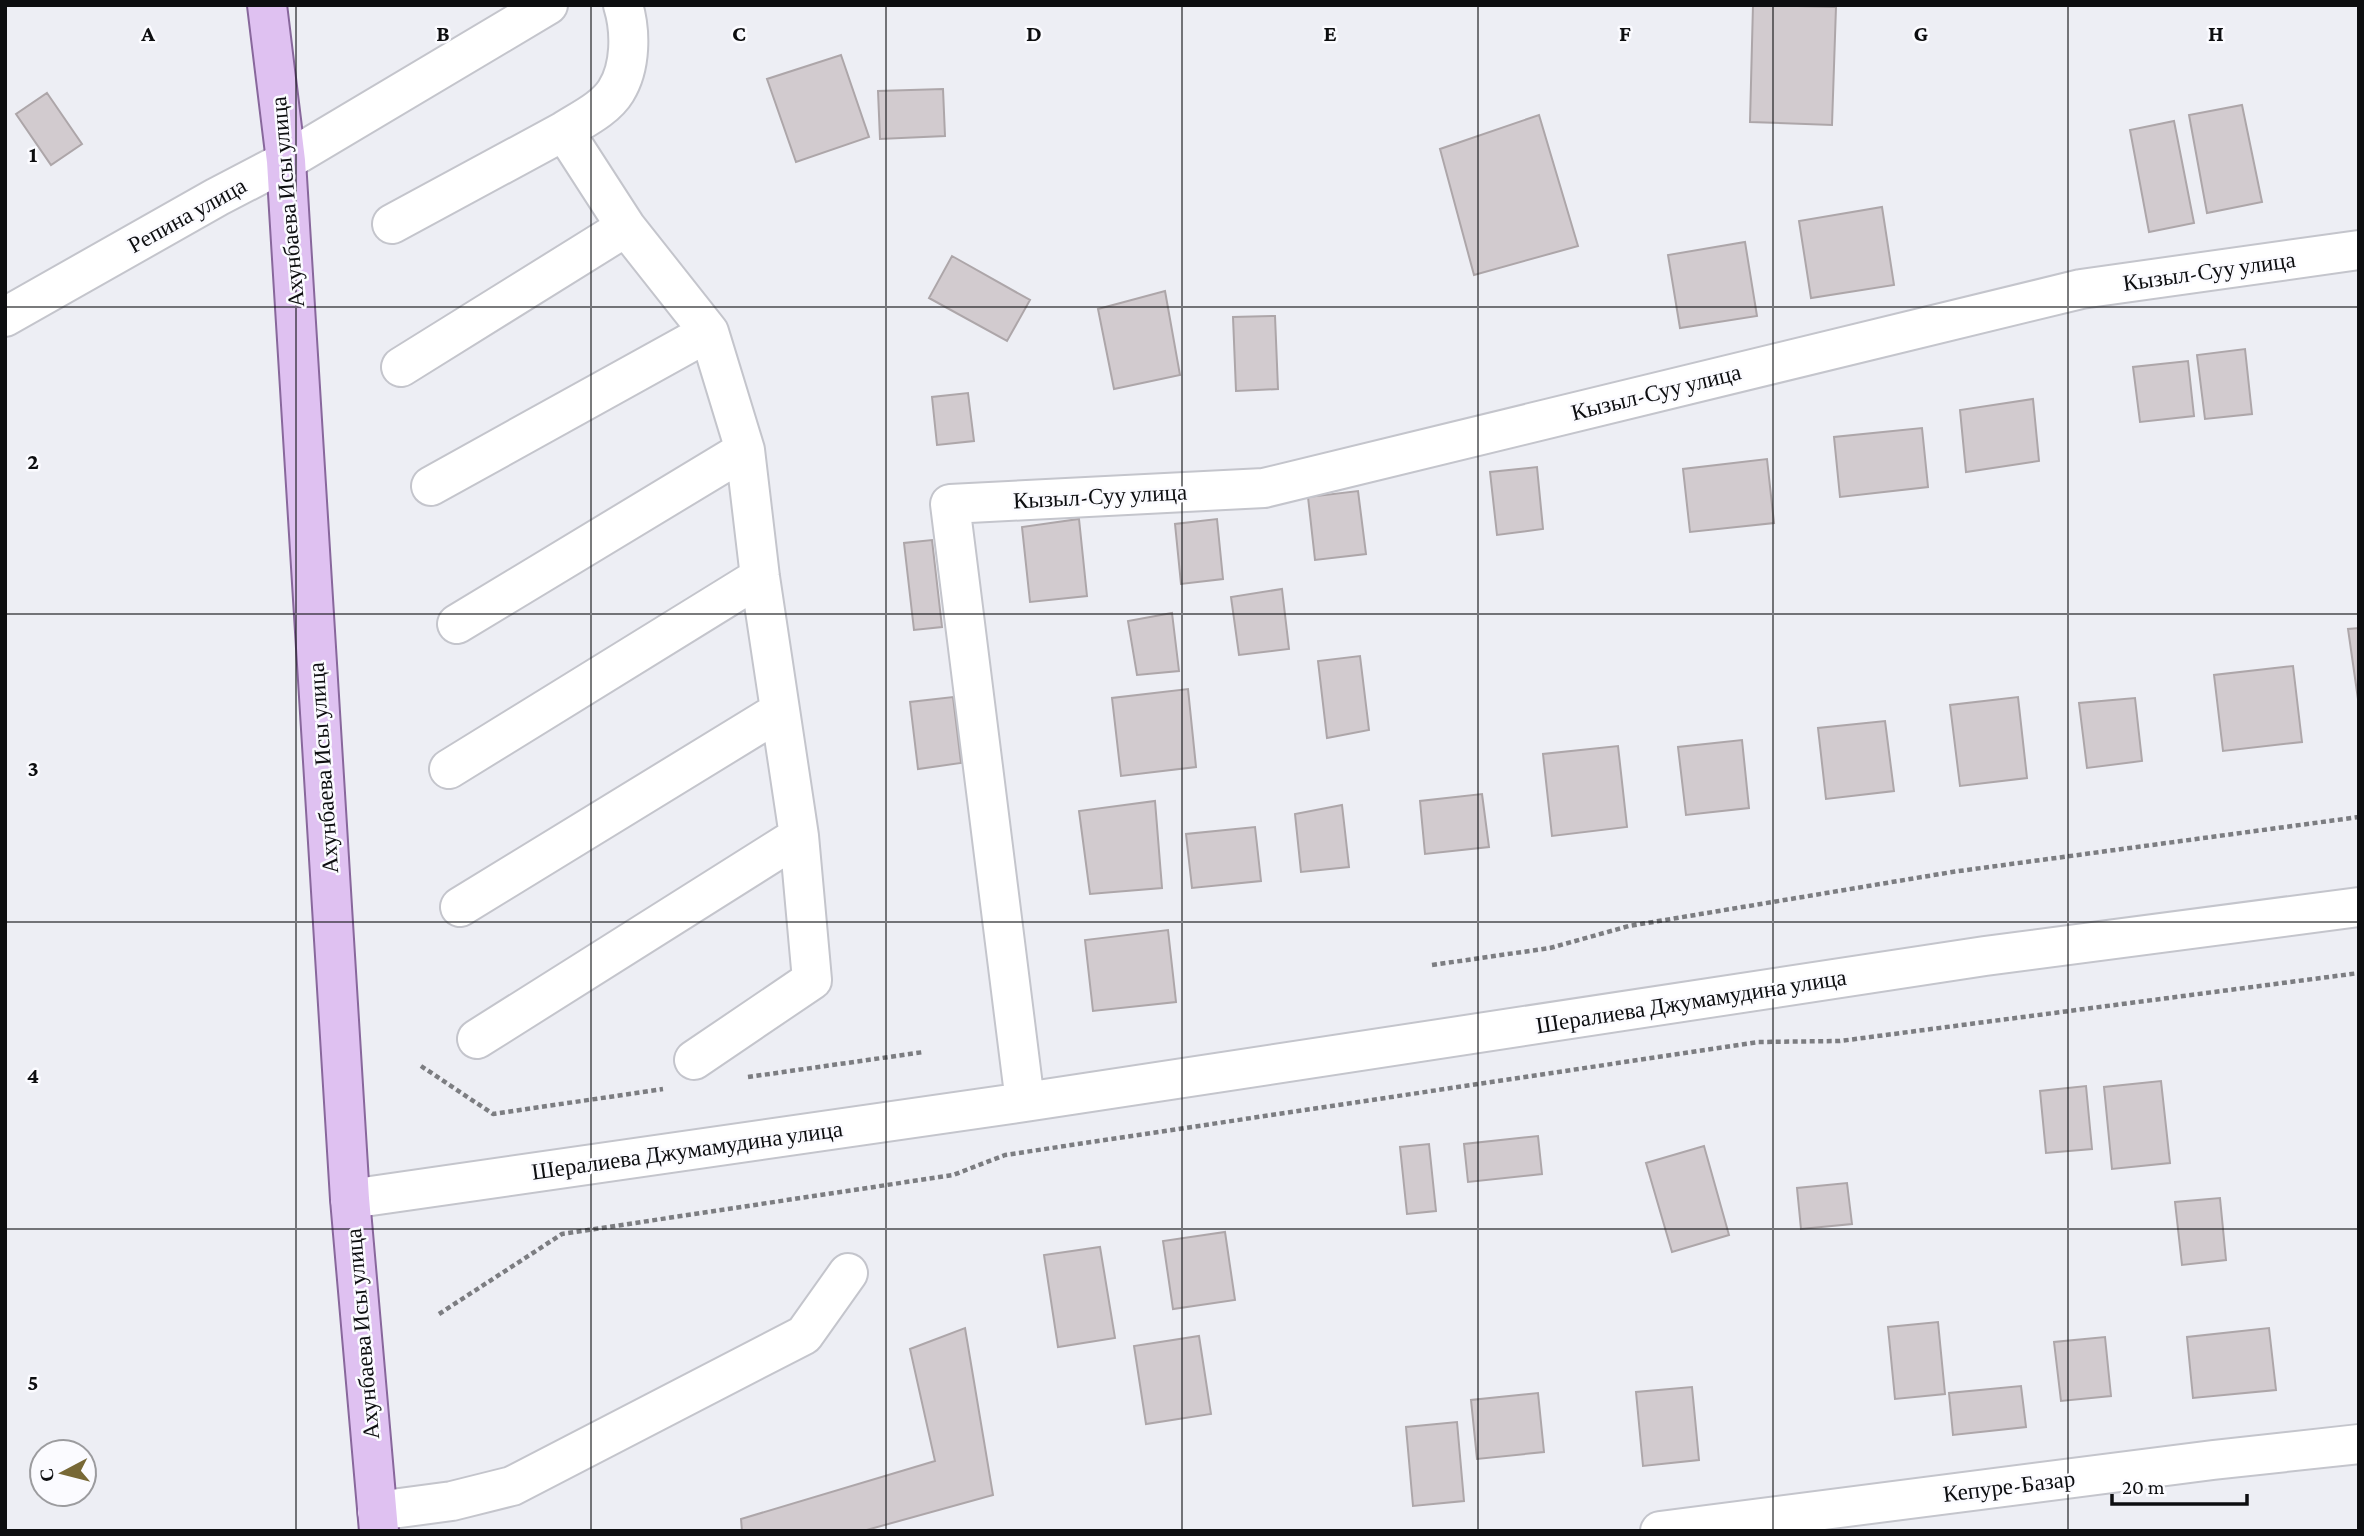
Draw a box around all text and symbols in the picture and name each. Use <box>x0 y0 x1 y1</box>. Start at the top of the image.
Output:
text: A <box>140 20 155 46</box>
text: B <box>436 20 450 46</box>
text: C <box>732 20 746 46</box>
text: D <box>1026 20 1042 46</box>
text: E <box>1323 20 1337 46</box>
text: F <box>1619 20 1631 46</box>
text: G <box>1914 20 1929 46</box>
text: H <box>2208 20 2224 46</box>
street label: Ахунбаева Исы улица <box>265 95 309 309</box>
text: 1 <box>29 141 38 167</box>
street label: Репина улица <box>123 172 251 258</box>
street label: Кызыл-Суу улица <box>2121 246 2297 296</box>
street label: Кызыл-Суу улица <box>1568 358 1744 426</box>
text: 2 <box>27 448 39 474</box>
street label: Кызыл-Суу улица <box>1012 478 1188 514</box>
street label: Ахунбаева Исы улица <box>303 662 343 874</box>
text: 3 <box>27 755 39 781</box>
street label: Шералиева Джумамудина улица <box>1534 964 1848 1038</box>
text: 4 <box>27 1062 39 1088</box>
street label: Шералиева Джумамудина улица <box>530 1115 844 1185</box>
street label: Ахунбаева Исы улица <box>340 1227 384 1441</box>
text: 5 <box>27 1369 39 1395</box>
north arrow <box>28 1438 98 1508</box>
scale bar <box>2112 1462 2247 1506</box>
street label: Кепуре-Базар <box>1942 1465 2076 1507</box>
text: С <box>35 1467 58 1483</box>
text: 20 m <box>2122 1475 2165 1499</box>

